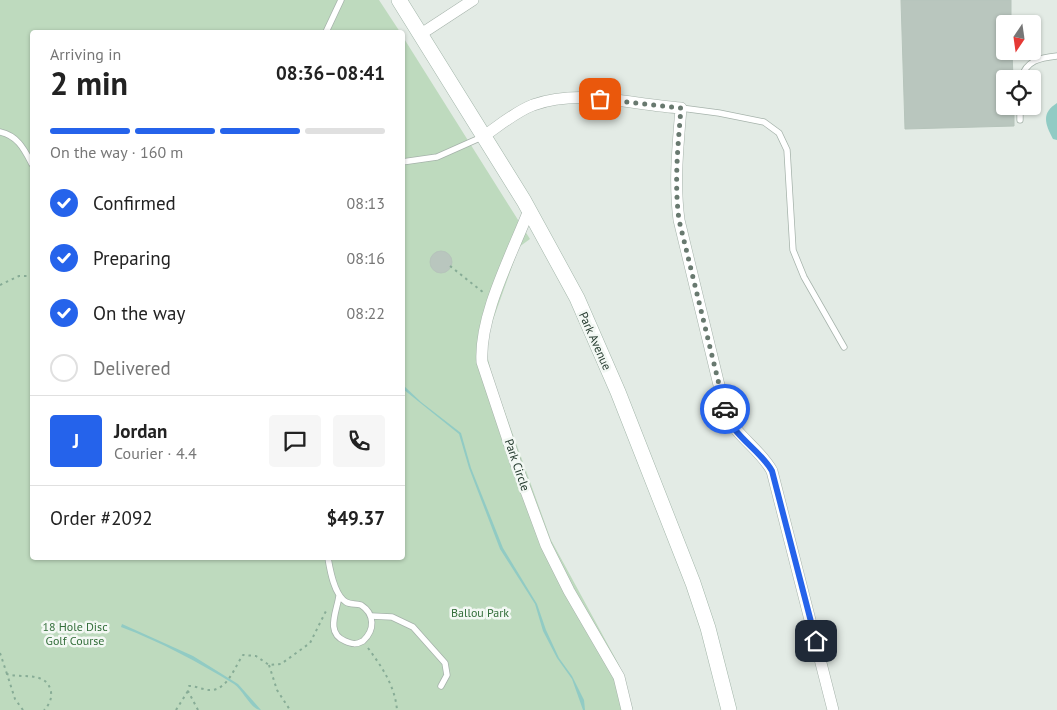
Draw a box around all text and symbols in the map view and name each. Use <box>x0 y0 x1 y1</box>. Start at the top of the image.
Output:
north arrow <box>996 15 1041 60</box>
map controls <box>996 15 1041 115</box>
text: Arriving in <box>50 44 121 64</box>
text: 08:36–08:41 <box>276 61 385 85</box>
text: 2 min <box>50 62 128 104</box>
button: locate <box>996 70 1041 115</box>
pin <box>579 78 621 120</box>
icon: bag <box>586 85 614 113</box>
text: On the way · 160 m <box>50 142 183 162</box>
icon: check <box>50 189 78 217</box>
text: Confirmed <box>93 191 176 215</box>
text: 08:13 <box>347 193 385 213</box>
icon: check <box>50 244 78 272</box>
text: Preparing <box>93 246 171 270</box>
text: 08:16 <box>347 248 385 268</box>
icon: check <box>50 299 78 327</box>
text: On the way <box>93 301 185 325</box>
text: 08:22 <box>347 303 385 323</box>
street label: Park Avenue <box>576 309 615 372</box>
text: Delivered <box>93 356 171 380</box>
courier <box>700 384 750 434</box>
icon: car <box>711 395 739 423</box>
button: chat <box>269 415 321 467</box>
button: phone <box>333 415 385 467</box>
text: Jordan <box>114 419 167 443</box>
text: J <box>73 429 79 453</box>
street label: Park Circle <box>502 437 533 493</box>
text: Courier · 4.4 <box>114 443 197 463</box>
text: Order #2092 <box>50 506 153 530</box>
text: $49.37 <box>326 506 385 530</box>
park label: Ballou Park <box>451 605 509 620</box>
park label: 18 Hole Disc Golf Course <box>42 619 108 648</box>
pin <box>795 620 837 662</box>
icon: home <box>802 627 830 655</box>

